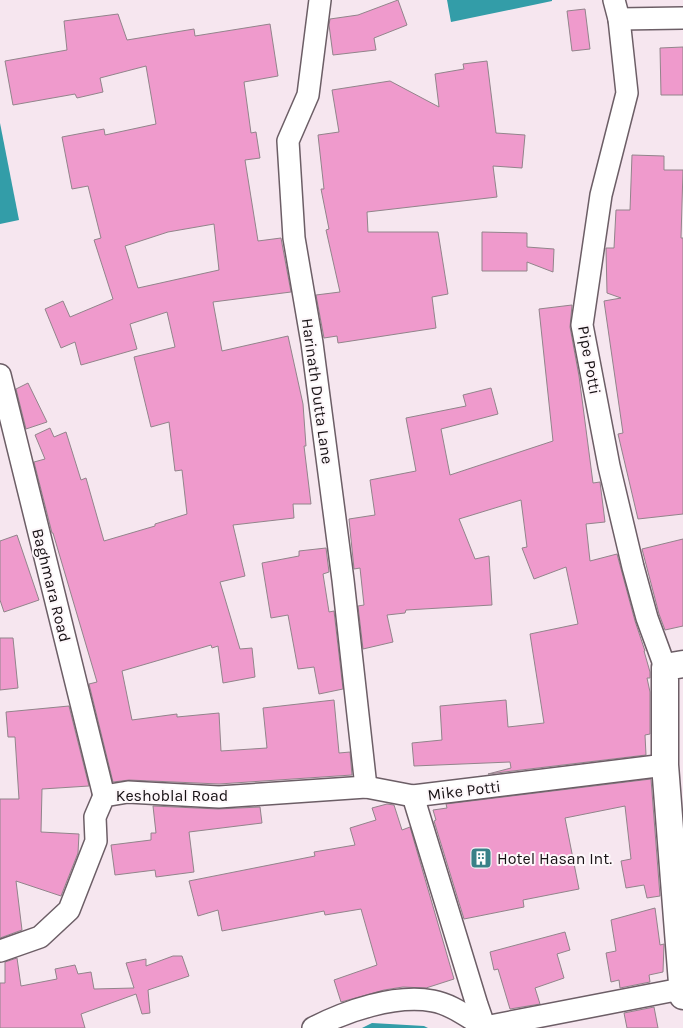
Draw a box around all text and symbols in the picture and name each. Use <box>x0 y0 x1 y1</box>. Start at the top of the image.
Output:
street label: Harinath Dutta Lane <box>298 317 337 465</box>
street label: Pipe Potti <box>574 324 605 396</box>
street label: Baghmara Road <box>28 526 75 644</box>
street label: Mike Potti <box>426 777 502 804</box>
street label: Keshoblal Road <box>116 786 228 805</box>
building icon: Hotel Hasan Int. <box>469 846 493 870</box>
place label: Hotel Hasan Int. <box>497 849 612 868</box>

